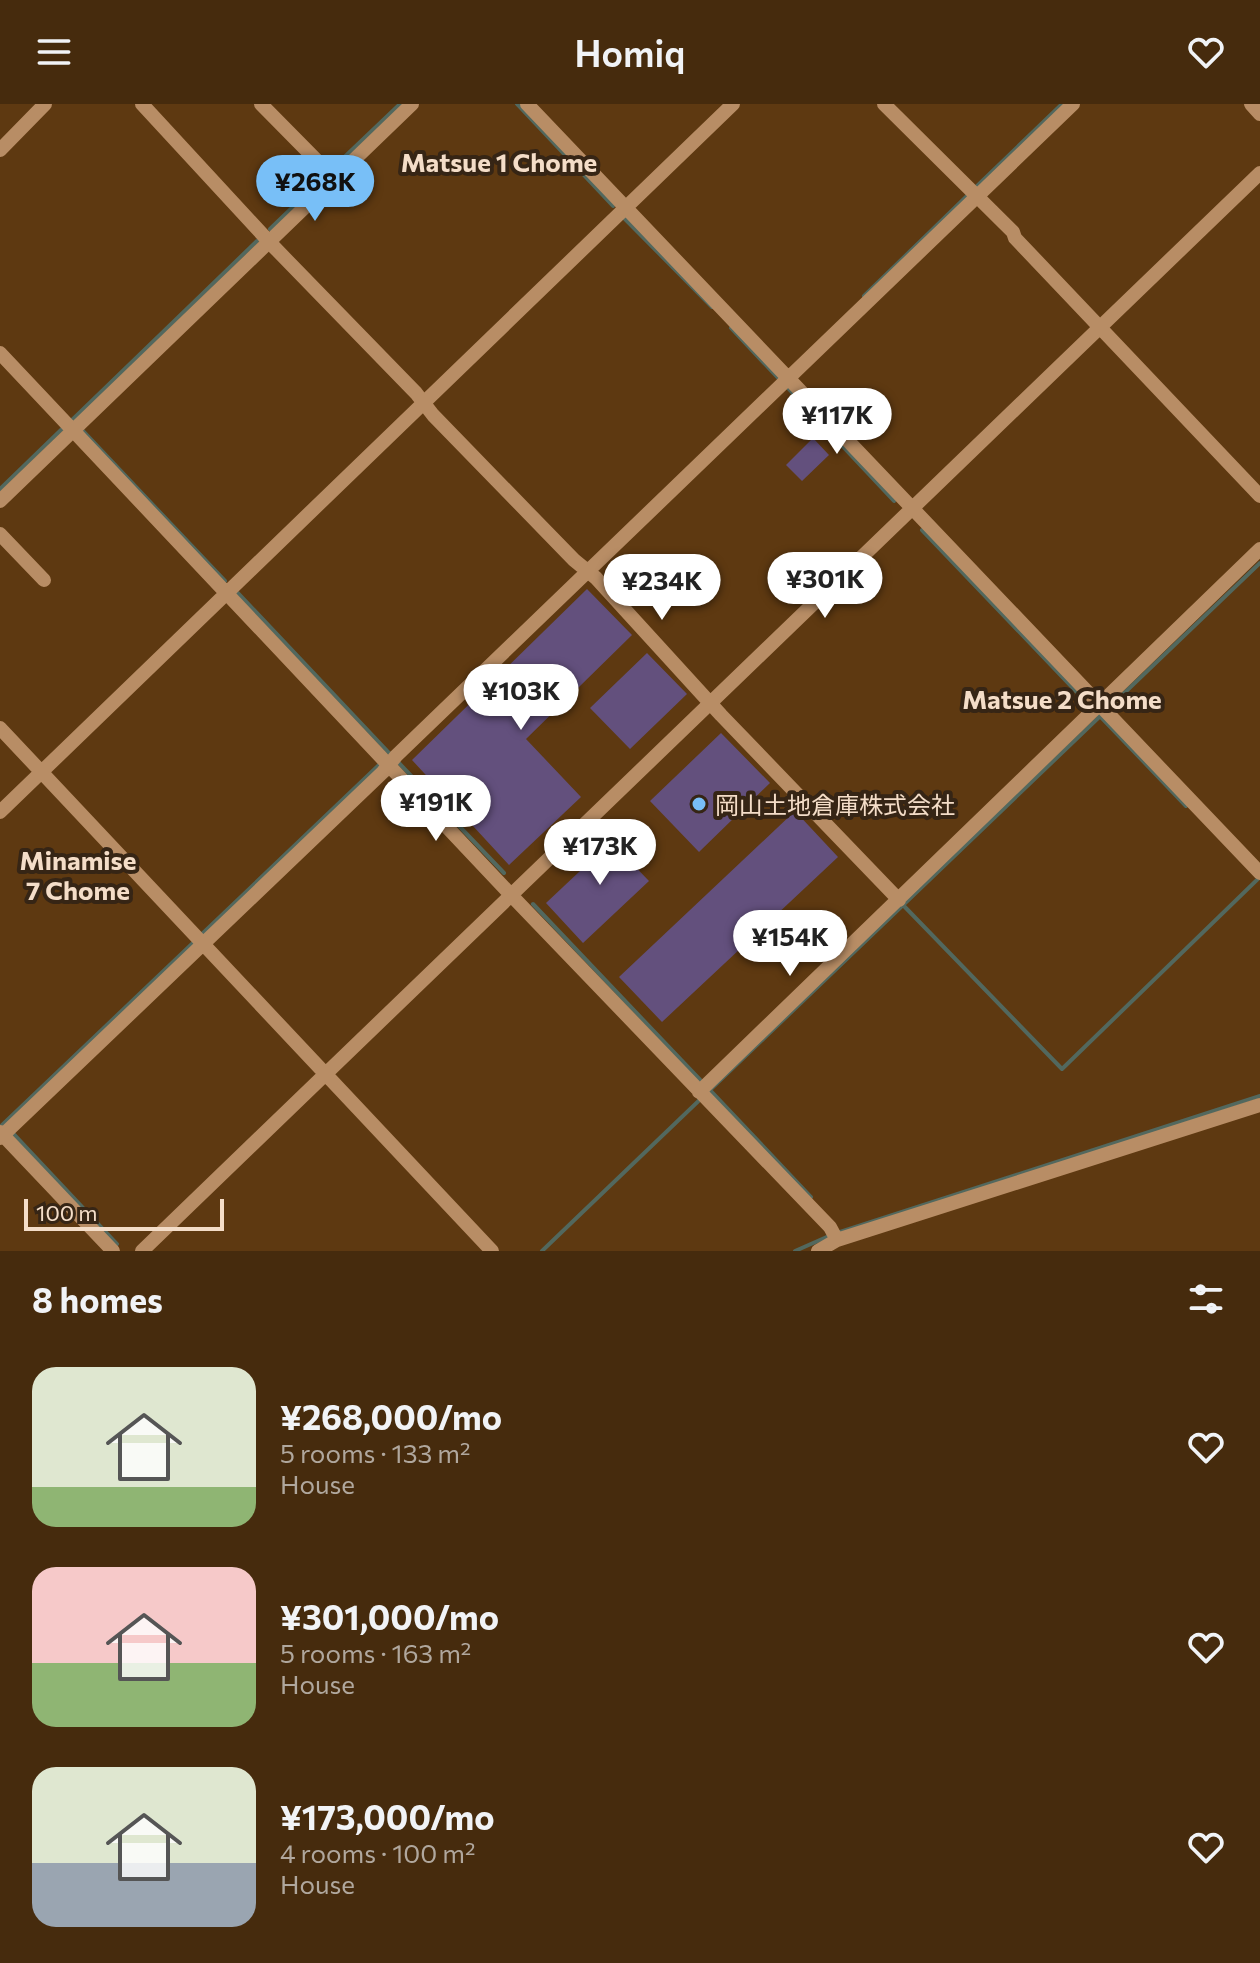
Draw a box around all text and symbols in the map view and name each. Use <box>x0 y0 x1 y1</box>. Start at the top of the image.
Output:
icon: menu <box>32 30 76 74</box>
text: Homiq <box>575 30 685 74</box>
icon: heart <box>1184 30 1228 74</box>
district label: Matsue 1 Chome <box>401 146 597 177</box>
pin: ¥268K <box>259 155 371 223</box>
text: ¥268K <box>274 165 356 196</box>
pin: ¥117K <box>781 388 893 456</box>
text: ¥117K <box>801 398 873 429</box>
pin: ¥301K <box>769 552 881 620</box>
pin: ¥234K <box>606 554 718 622</box>
text: ¥301K <box>785 562 865 593</box>
text: ¥234K <box>622 564 702 595</box>
pin: ¥103K <box>465 664 577 732</box>
text: ¥103K <box>482 674 560 705</box>
district label: Matsue 2 Chome <box>962 683 1162 714</box>
pin: ¥191K <box>380 775 492 843</box>
text: ¥191K <box>399 785 473 816</box>
place label: 岡山土地倉庫株式会社 <box>715 790 955 819</box>
marker: 岡山土地倉庫株式会社 <box>690 795 708 813</box>
pin: ¥173K <box>544 819 656 887</box>
text: ¥173K <box>562 829 638 860</box>
district label: Minamise 7 Chome <box>20 844 136 905</box>
pin: ¥154K <box>734 910 846 978</box>
text: ¥154K <box>751 920 829 951</box>
scale bar <box>24 1195 224 1231</box>
text: 100 m <box>36 1199 98 1226</box>
icon: filters <box>1184 1277 1228 1321</box>
text: 8 homes <box>32 1278 163 1320</box>
text: ¥268,000/mo <box>280 1395 502 1437</box>
icon: home <box>96 1399 192 1495</box>
icon: heart <box>1184 1425 1228 1469</box>
text: 5 rooms · 133 m² <box>280 1437 470 1468</box>
text: House <box>280 1468 355 1499</box>
text: ¥301,000/mo <box>280 1595 499 1637</box>
icon: home <box>96 1599 192 1695</box>
icon: heart <box>1184 1625 1228 1669</box>
text: 5 rooms · 163 m² <box>280 1637 471 1668</box>
text: House <box>280 1668 355 1699</box>
text: ¥173,000/mo <box>280 1795 495 1837</box>
icon: home <box>96 1799 192 1895</box>
icon: heart <box>1184 1825 1228 1869</box>
text: 4 rooms · 100 m² <box>280 1837 475 1868</box>
text: House <box>280 1868 355 1899</box>

